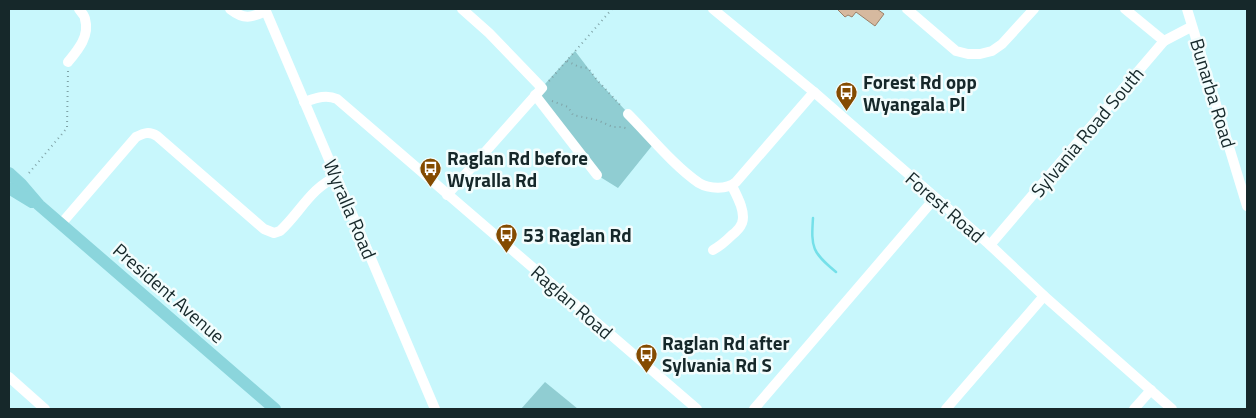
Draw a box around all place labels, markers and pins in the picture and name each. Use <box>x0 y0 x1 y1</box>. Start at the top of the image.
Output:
place label: Forest Rd opp Wyangala Pl <box>863 67 977 118</box>
bus stop icon: Forest Rd opp Wyangala Pl <box>835 81 859 112</box>
place label: Raglan Rd before Wyralla Rd <box>447 143 588 194</box>
bus stop icon: Raglan Rd before Wyralla Rd <box>419 157 443 188</box>
place label: 53 Raglan Rd <box>523 220 632 249</box>
bus stop icon: 53 Raglan Rd <box>495 223 519 254</box>
place label: Raglan Rd after Sylvania Rd S <box>662 328 790 379</box>
bus stop icon: Raglan Rd after Sylvania Rd S <box>634 342 658 373</box>

